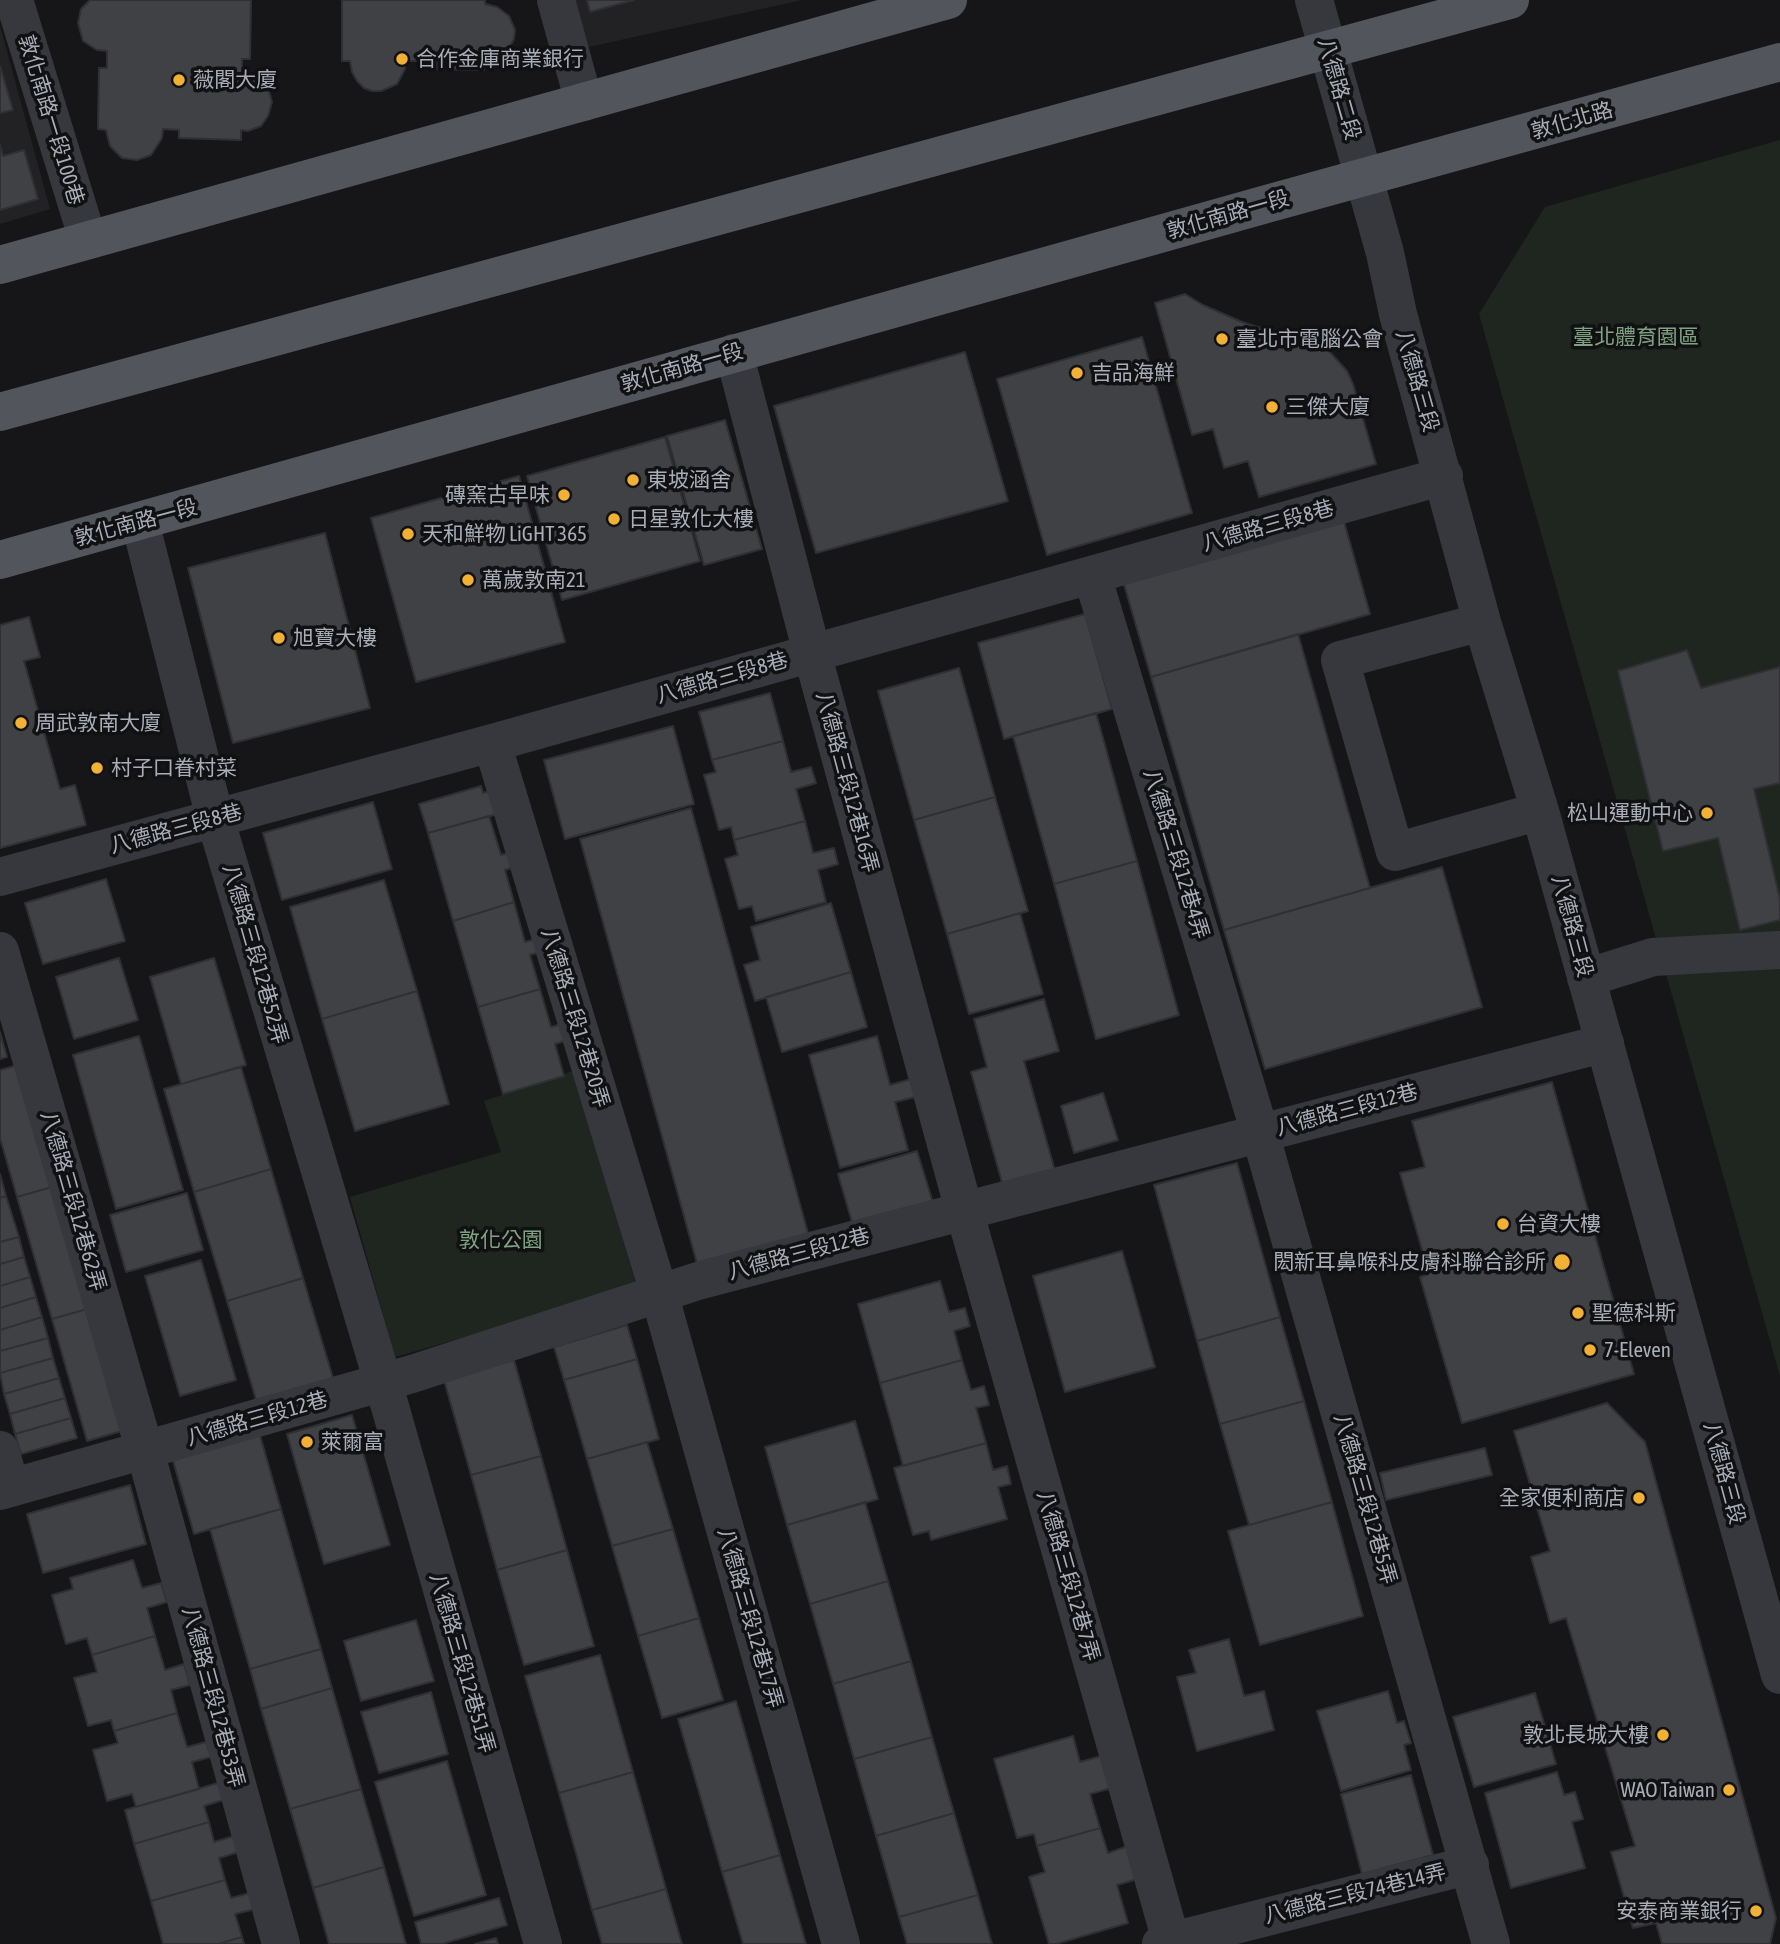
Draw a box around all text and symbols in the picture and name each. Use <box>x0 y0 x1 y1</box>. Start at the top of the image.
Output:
street label: 敦化南路一段100巷 <box>13 32 89 208</box>
street label: 八德路二段 <box>1312 35 1366 143</box>
place label: 合作金庫商業銀行 <box>416 46 584 72</box>
marker: 合作金庫商業銀行 <box>394 51 410 67</box>
place label: 薇閣大廈 <box>193 67 277 93</box>
marker: 薇閣大廈 <box>171 72 187 88</box>
street label: 敦化北路 <box>1528 97 1616 145</box>
street label: 敦化南路一段 <box>1164 186 1292 244</box>
park label: 臺北體育園區 <box>1573 324 1699 350</box>
place label: 臺北市電腦公會 <box>1236 326 1383 352</box>
street label: 八德路三段 <box>1390 327 1444 435</box>
marker: 臺北市電腦公會 <box>1214 331 1230 347</box>
street label: 敦化南路一段 <box>618 339 746 397</box>
place label: 吉品海鮮 <box>1091 360 1175 386</box>
marker: 吉品海鮮 <box>1069 365 1085 381</box>
place label: 三傑大廈 <box>1286 394 1370 420</box>
marker: 三傑大廈 <box>1264 399 1280 415</box>
place label: 東坡涵舍 <box>647 467 731 493</box>
marker: 東坡涵舍 <box>625 472 641 488</box>
place label: 磚窯古早味 <box>445 482 550 508</box>
marker: 磚窯古早味 <box>556 487 572 503</box>
street label: 敦化南路一段 <box>72 495 200 551</box>
street label: 八德路三段8巷 <box>1199 495 1337 557</box>
place label: 日星敦化大樓 <box>628 506 754 532</box>
marker: 日星敦化大樓 <box>606 511 622 527</box>
place label: 天和鮮物 LiGHT 365 <box>422 521 587 547</box>
marker: 天和鮮物 LiGHT 365 <box>400 526 416 542</box>
place label: 萬歲敦南21 <box>482 567 586 593</box>
marker: 萬歲敦南21 <box>460 572 476 588</box>
place label: 旭寶大樓 <box>293 625 377 651</box>
marker: 旭寶大樓 <box>271 630 287 646</box>
street label: 八德路三段8巷 <box>653 647 791 709</box>
street label: 八德路三段12巷16弄 <box>811 689 883 875</box>
place label: 周武敦南大廈 <box>35 710 161 736</box>
marker: 周武敦南大廈 <box>13 715 29 731</box>
place label: 村子口眷村菜 <box>111 755 237 781</box>
marker: 村子口眷村菜 <box>89 760 105 776</box>
street label: 八德路三段12巷4弄 <box>1138 766 1214 942</box>
street label: 八德路三段8巷 <box>107 799 245 859</box>
place label: 松山運動中心 <box>1567 800 1693 826</box>
marker: 松山運動中心 <box>1699 805 1715 821</box>
street label: 八德路三段12巷52弄 <box>217 861 293 1047</box>
street label: 八德路三段 <box>1546 872 1598 980</box>
street label: 八德路三段12巷20弄 <box>536 925 614 1111</box>
street label: 八德路三段12巷 <box>1273 1079 1421 1141</box>
street label: 八德路三段12巷62弄 <box>35 1108 111 1294</box>
place label: 台資大樓 <box>1517 1211 1601 1237</box>
marker: 台資大樓 <box>1495 1216 1511 1232</box>
street label: 八德路三段12巷 <box>725 1223 873 1285</box>
park label: 敦化公園 <box>459 1227 543 1253</box>
place label: 閎新耳鼻喉科皮膚科聯合診所 <box>1273 1249 1546 1275</box>
marker: 閎新耳鼻喉科皮膚科聯合診所 <box>1552 1252 1572 1272</box>
place label: 聖德科斯 <box>1592 1300 1676 1326</box>
marker: 聖德科斯 <box>1570 1305 1586 1321</box>
place label: 7-Eleven <box>1604 1337 1671 1363</box>
marker: 7-Eleven <box>1582 1342 1598 1358</box>
street label: 八德路三段12巷 <box>183 1387 331 1451</box>
street label: 八德路三段12巷5弄 <box>1329 1411 1401 1587</box>
street label: 八德路三段 <box>1698 1419 1750 1527</box>
place label: 萊爾富 <box>321 1429 384 1455</box>
marker: 萊爾富 <box>299 1434 315 1450</box>
place label: 全家便利商店 <box>1499 1485 1625 1511</box>
street label: 八德路三段12巷7弄 <box>1032 1488 1104 1664</box>
marker: 全家便利商店 <box>1631 1490 1647 1506</box>
street label: 八德路三段12巷17弄 <box>712 1525 788 1711</box>
street label: 八德路三段12巷51弄 <box>424 1570 500 1756</box>
street label: 八德路三段12巷53弄 <box>177 1604 249 1790</box>
place label: 敦北長城大樓 <box>1523 1722 1649 1748</box>
marker: 敦北長城大樓 <box>1655 1727 1671 1743</box>
place label: WAO Taiwan <box>1620 1777 1715 1803</box>
marker: WAO Taiwan <box>1721 1782 1737 1798</box>
street label: 八德路三段74巷14弄 <box>1261 1859 1449 1929</box>
place label: 安泰商業銀行 <box>1616 1898 1742 1924</box>
marker: 安泰商業銀行 <box>1748 1903 1764 1919</box>

